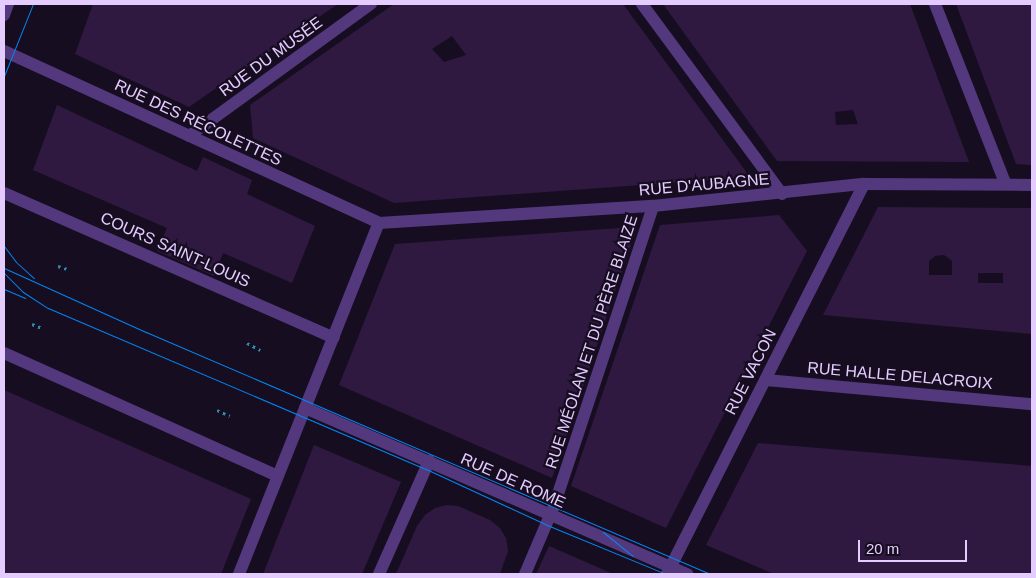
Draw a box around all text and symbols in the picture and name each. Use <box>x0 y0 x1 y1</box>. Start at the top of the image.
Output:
street label: RUE DU MUSÉE <box>216 13 326 101</box>
street label: RUE DES RÉCOLETTES <box>111 76 285 170</box>
street label: RUE D'AUBAGNE <box>638 170 770 200</box>
street label: COURS SAINT-LOUIS <box>97 208 253 292</box>
street label: RUE MÉOLAN ET DU PÈRE BLAIZE <box>542 213 642 471</box>
street label: RUE VACON <box>721 326 781 418</box>
street label: RUE HALLE DELACROIX <box>807 358 993 394</box>
street label: RUE DE ROME <box>458 449 568 513</box>
scale bar <box>861 530 970 562</box>
text: 20 m <box>866 540 899 557</box>

